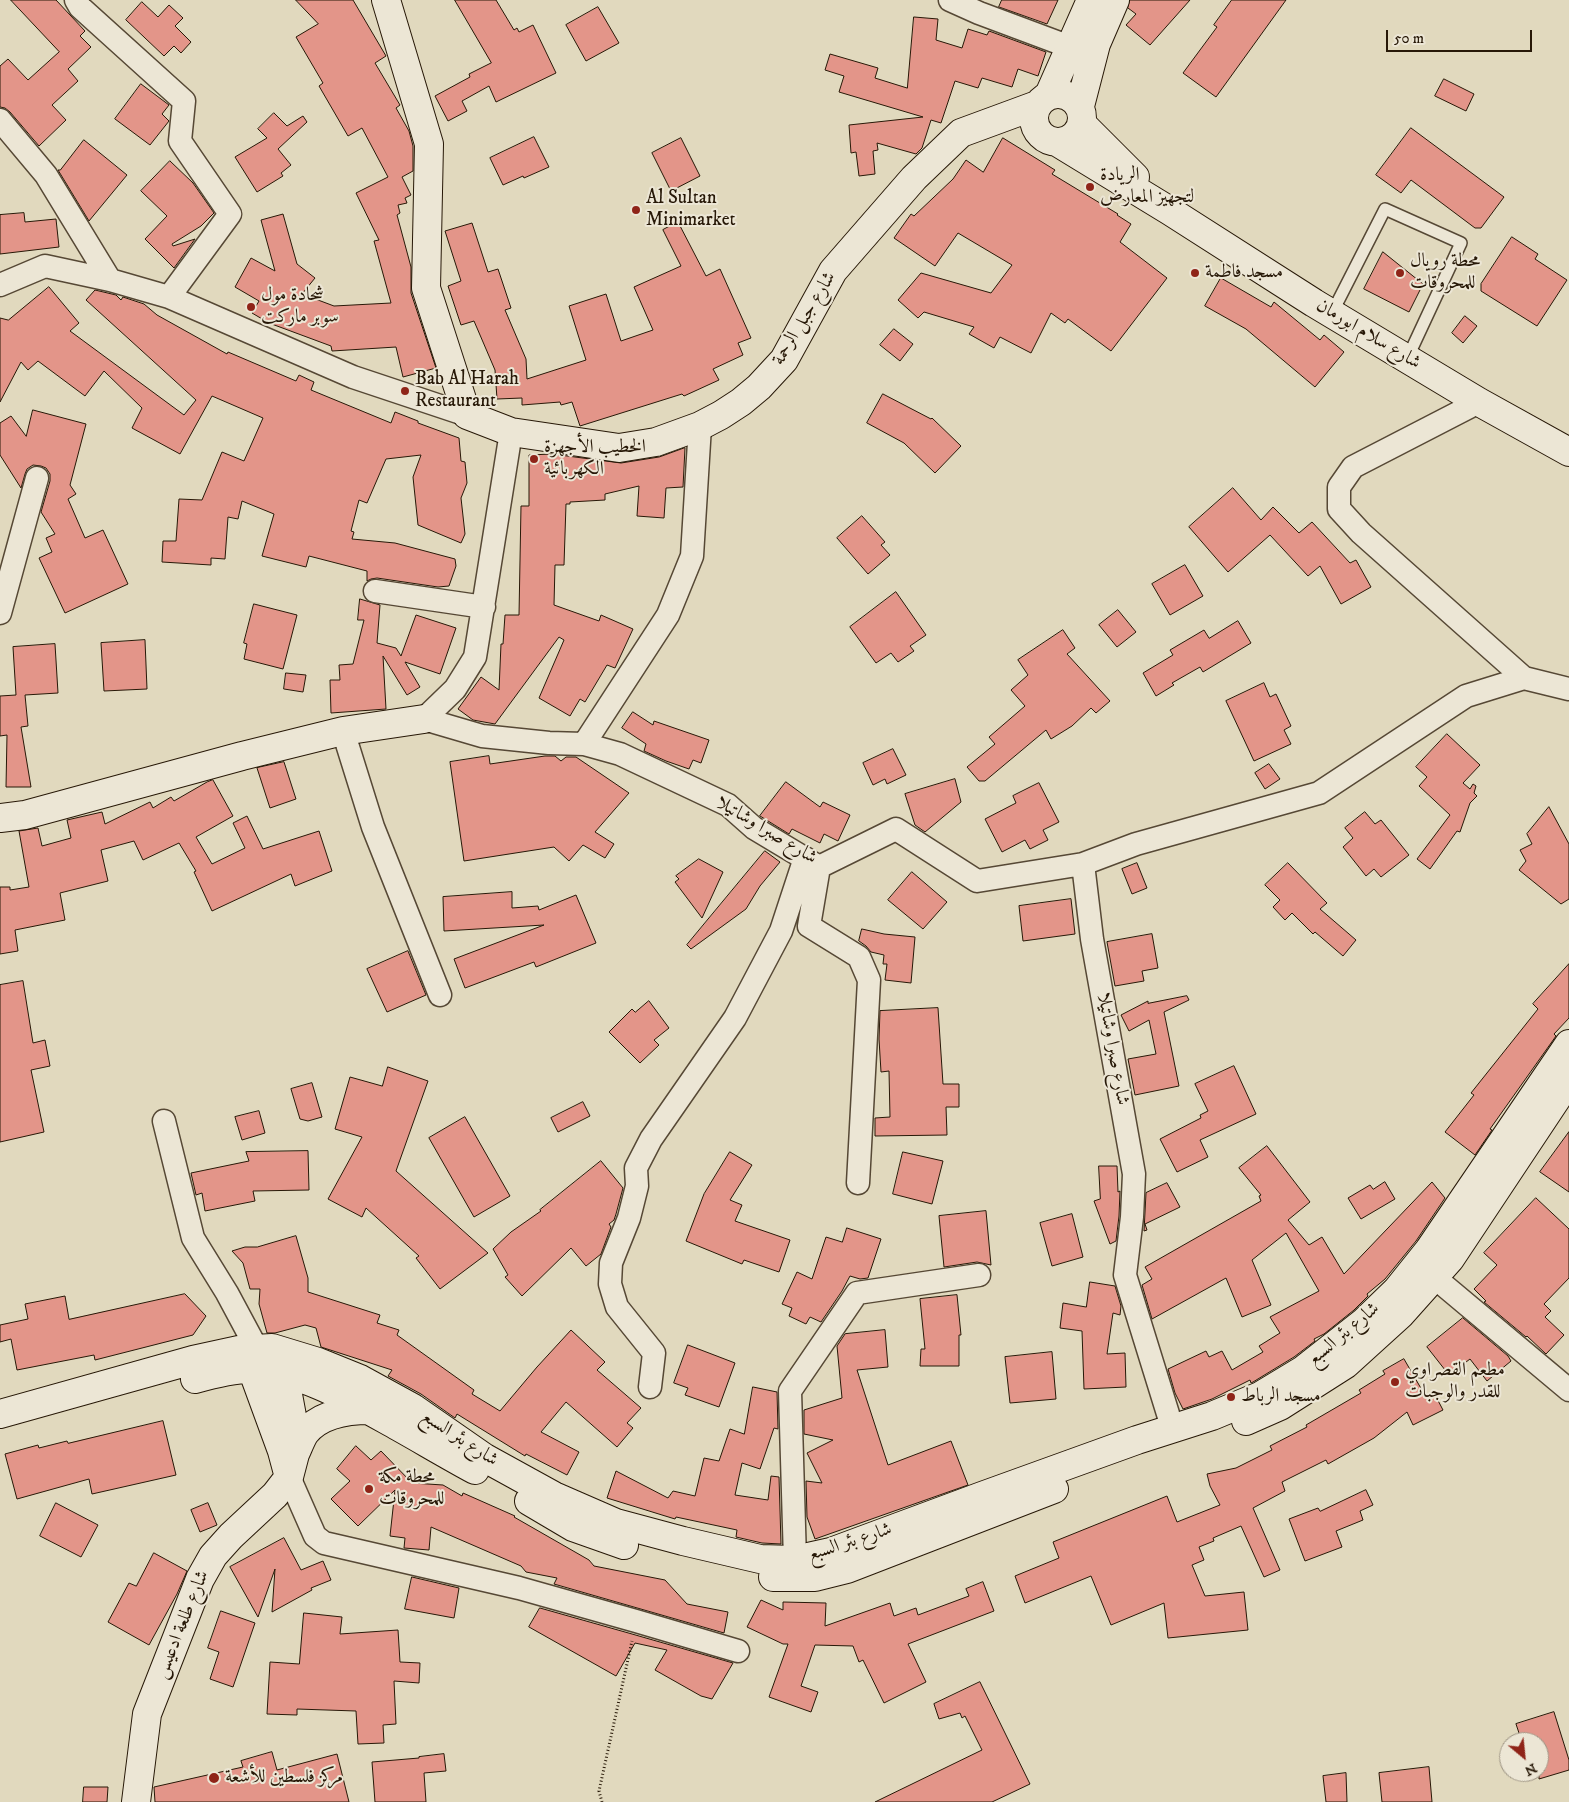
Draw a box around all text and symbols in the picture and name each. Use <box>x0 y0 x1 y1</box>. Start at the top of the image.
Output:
scale bar <box>1389 20 1535 52</box>
text: 50 m <box>1394 29 1424 48</box>
place label: الريادة لتجهيز المعارض <box>1100 165 1194 209</box>
marker: الريادة لتجهيز المعارض <box>1084 181 1096 193</box>
place label: Al Sultan Minimarket <box>646 188 736 232</box>
marker: Al Sultan Minimarket <box>630 204 642 216</box>
place label: محطة رويال للمحروقات <box>1410 251 1480 295</box>
place label: مسجد فاطمة <box>1205 262 1283 284</box>
marker: مسجد فاطمة <box>1189 267 1201 279</box>
marker: محطة رويال للمحروقات <box>1394 267 1406 279</box>
street label: شارع جبل الرحمة <box>768 268 842 370</box>
place label: شحادة مول سوبر ماركت <box>261 285 339 329</box>
street label: شارع سلام ابورمان <box>1312 295 1424 375</box>
marker: شحادة مول سوبر ماركت <box>245 301 257 313</box>
place label: Bab Al Harah Restaurant <box>415 369 519 413</box>
marker: Bab Al Harah Restaurant <box>399 385 411 397</box>
place label: الخطيب الأجهزة الكهربائية <box>544 437 646 481</box>
marker: الخطيب الأجهزة الكهربائية <box>528 453 540 465</box>
street label: شارع صبرا وشاتيلا <box>711 792 821 870</box>
street label: شارع صبرا وشاتيلا <box>1091 991 1133 1107</box>
street label: شارع بئر السبع <box>1303 1298 1385 1372</box>
place label: مطعم القصراوي للقدر والوجبات <box>1405 1360 1505 1404</box>
marker: مطعم القصراوي للقدر والوجبات <box>1389 1376 1401 1388</box>
place label: مسجد الرباط <box>1241 1386 1321 1408</box>
marker: مسجد الرباط <box>1225 1391 1237 1403</box>
street label: شارع بئر السبع <box>416 1406 502 1472</box>
place label: محطة مكة للمحروقات <box>379 1467 444 1511</box>
marker: محطة مكة للمحروقات <box>363 1483 375 1495</box>
street label: شارع بئر السبع <box>805 1519 895 1567</box>
street label: شارع طلعة ادعيس <box>151 1567 215 1683</box>
north arrow <box>1499 1732 1549 1782</box>
text: N <box>1521 1759 1540 1780</box>
place label: مركز فلسطين للأشعة <box>225 1767 343 1789</box>
marker: مركز فلسطين للأشعة <box>207 1771 221 1785</box>

